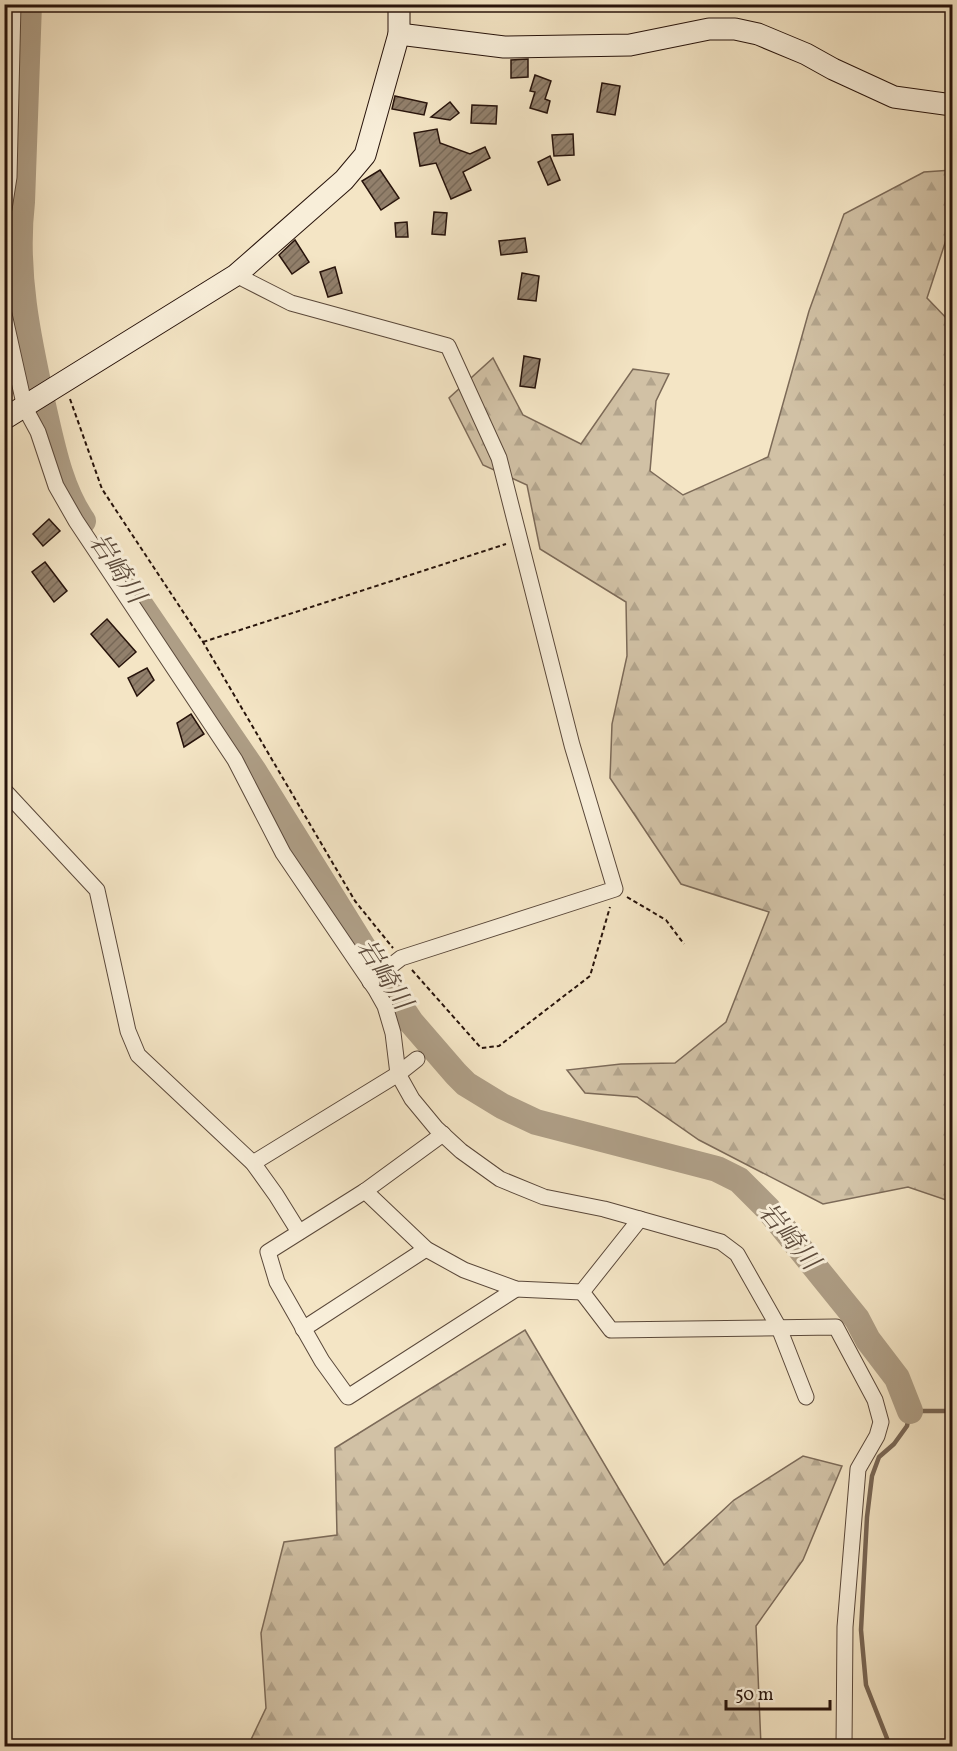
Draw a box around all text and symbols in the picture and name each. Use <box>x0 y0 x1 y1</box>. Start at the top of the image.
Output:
water label: 岩崎川 <box>79 527 154 614</box>
water label: 岩崎川 <box>347 932 421 1020</box>
water label: 岩崎川 <box>749 1196 829 1281</box>
scale bar <box>726 1673 830 1711</box>
text: 50 m <box>735 1683 774 1708</box>

